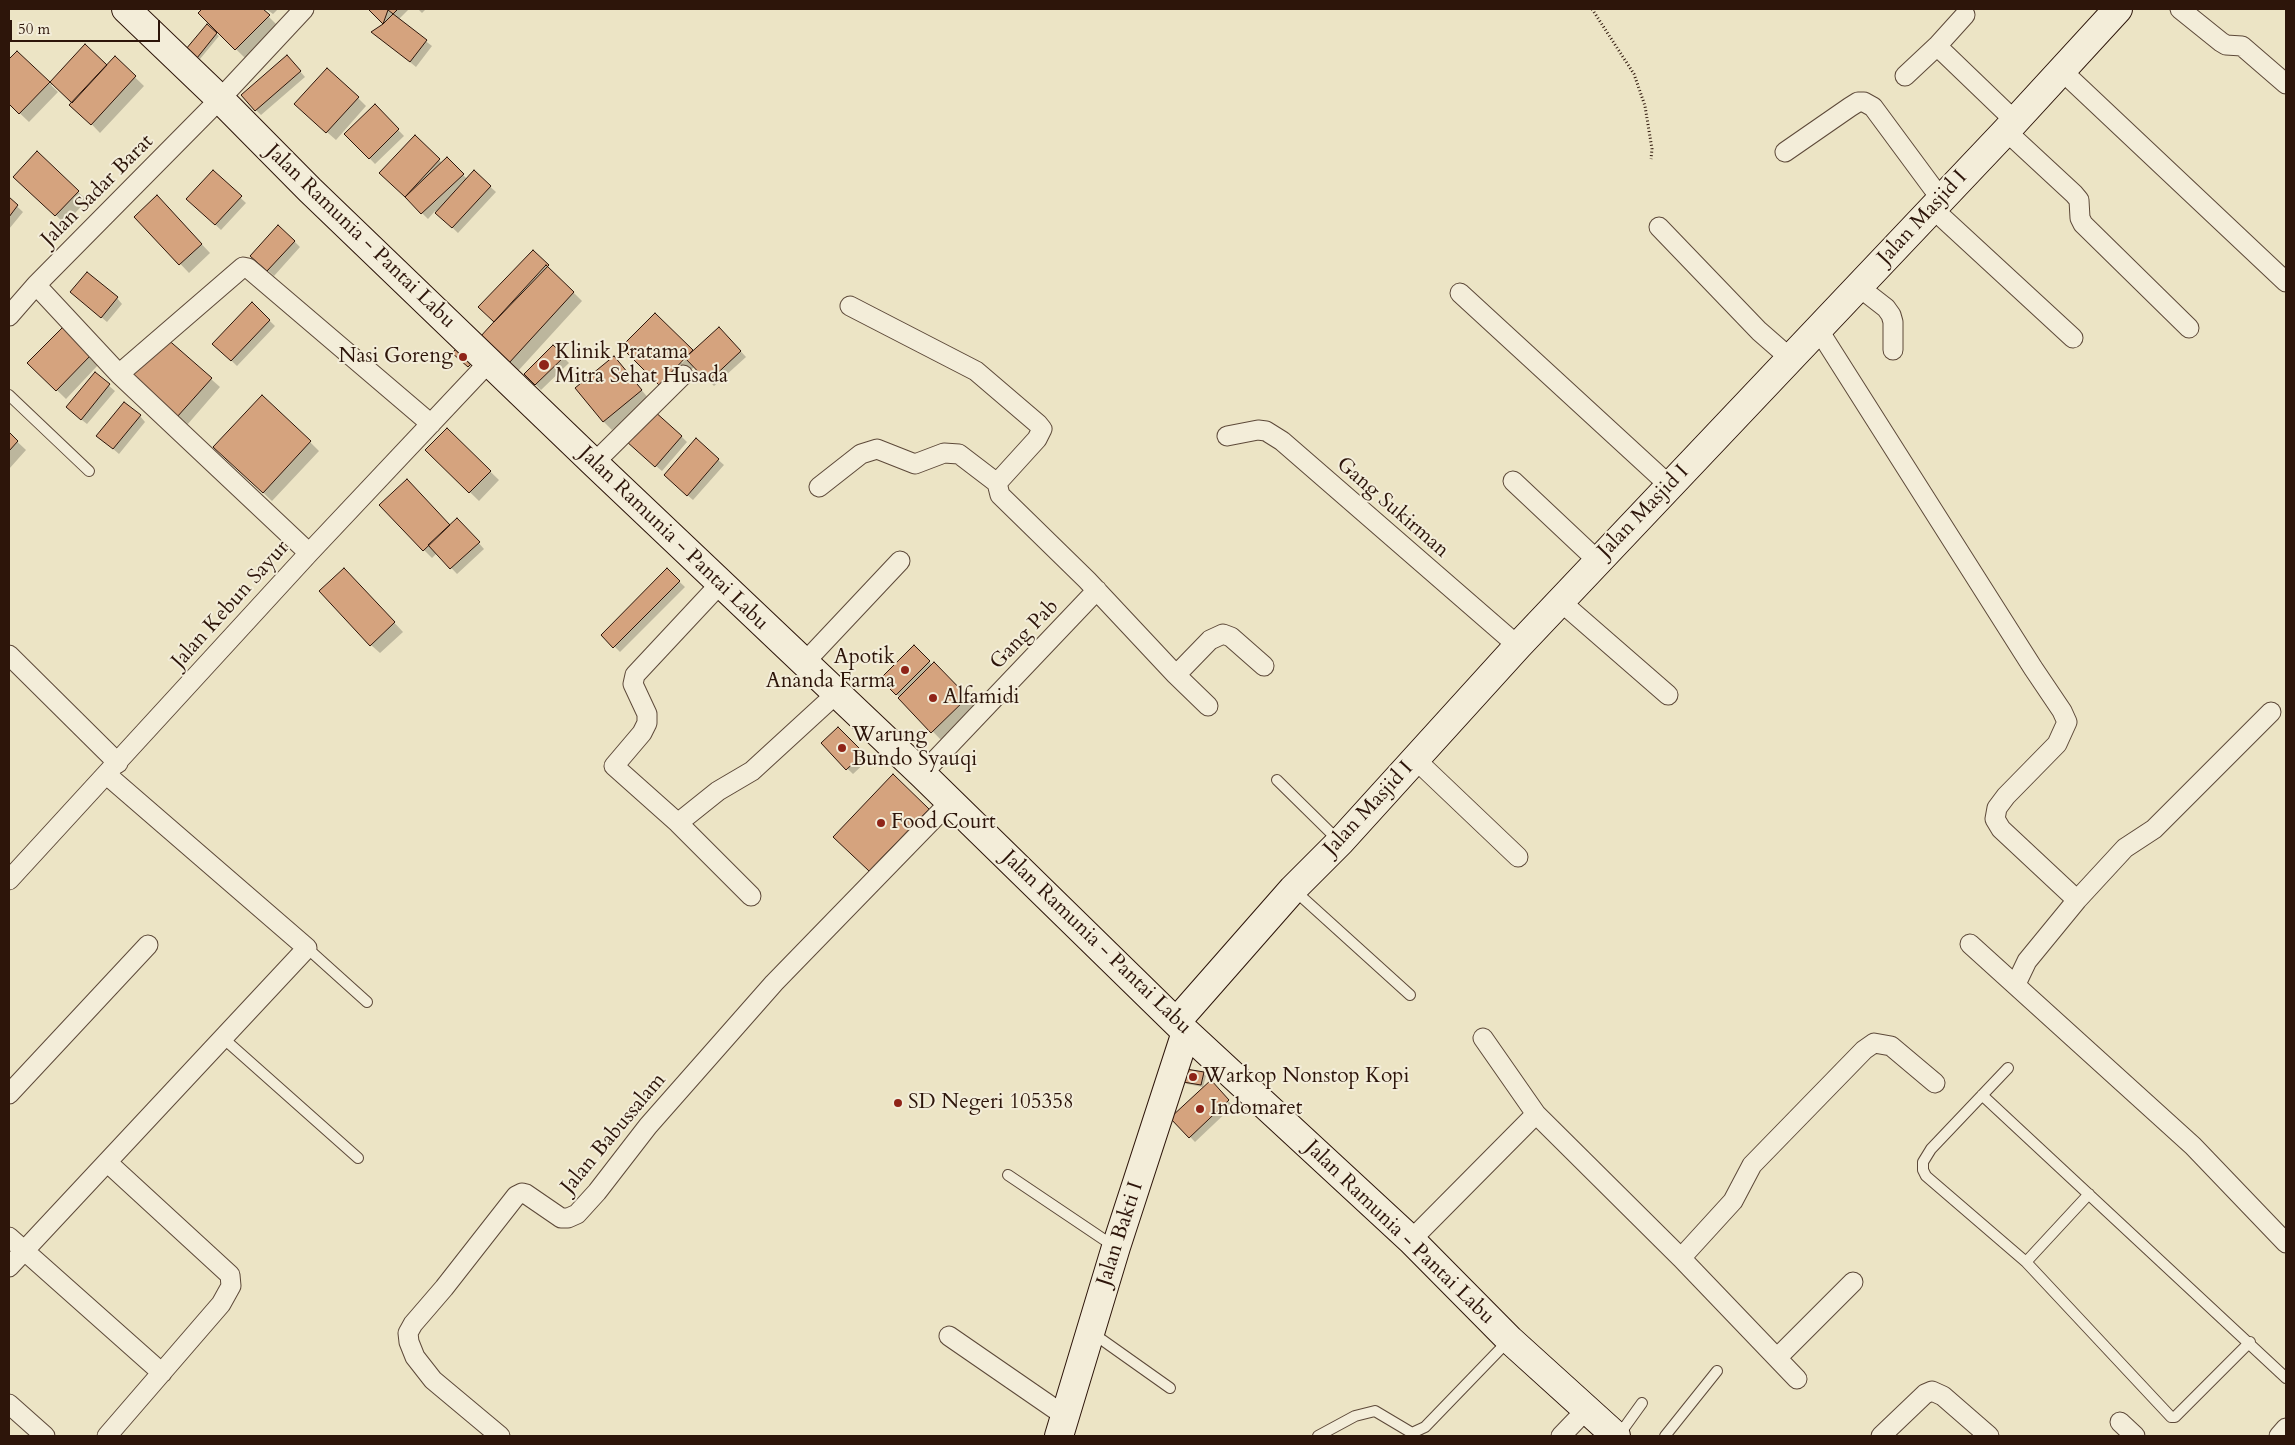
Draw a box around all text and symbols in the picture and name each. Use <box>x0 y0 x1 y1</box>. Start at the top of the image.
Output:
scale bar <box>12 10 162 42</box>
text: 50 m <box>18 19 50 39</box>
street label: Jalan Sadar Barat <box>37 130 159 252</box>
street label: Jalan Ramunia - Pantai Labu <box>260 140 460 334</box>
street label: Jalan Masjid I <box>1873 166 1973 270</box>
place label: Klinik Pratama Mitra Sehat Husada <box>555 340 728 390</box>
place label: Nasi Goreng <box>339 344 453 370</box>
marker: Nasi Goreng <box>457 351 469 363</box>
marker: Klinik Pratama Mitra Sehat Husada <box>537 358 551 372</box>
street label: Jalan Ramunia - Pantai Labu <box>573 442 773 636</box>
street label: Gang Sukirman <box>1331 452 1453 564</box>
street label: Jalan Masjid I <box>1593 460 1695 564</box>
street label: Jalan Kebun Sayur <box>167 536 295 674</box>
street label: Gang Pab <box>985 595 1065 675</box>
place label: Apotik Ananda Farma <box>766 645 895 695</box>
marker: Apotik Ananda Farma <box>899 664 911 676</box>
place label: Alfamidi <box>943 685 1020 711</box>
marker: Alfamidi <box>927 692 939 704</box>
place label: Warung Bundo Syauqi <box>852 723 977 773</box>
marker: Warung Bundo Syauqi <box>836 742 848 754</box>
street label: Jalan Masjid I <box>1319 757 1419 861</box>
place label: Food Court <box>891 810 996 836</box>
marker: Food Court <box>875 817 887 829</box>
street label: Jalan Ramunia - Pantai Labu <box>996 846 1196 1040</box>
place label: Warkop Nonstop Kopi <box>1203 1064 1409 1090</box>
street label: Jalan Babussalam <box>556 1069 672 1199</box>
marker: Warkop Nonstop Kopi <box>1187 1071 1199 1083</box>
place label: SD Negeri 105358 <box>908 1090 1074 1116</box>
place label: Indomaret <box>1210 1096 1302 1122</box>
marker: SD Negeri 105358 <box>892 1097 904 1109</box>
marker: Indomaret <box>1194 1103 1206 1115</box>
street label: Jalan Ramunia - Pantai Labu <box>1299 1136 1499 1330</box>
street label: Jalan Bakti I <box>1092 1179 1150 1289</box>

